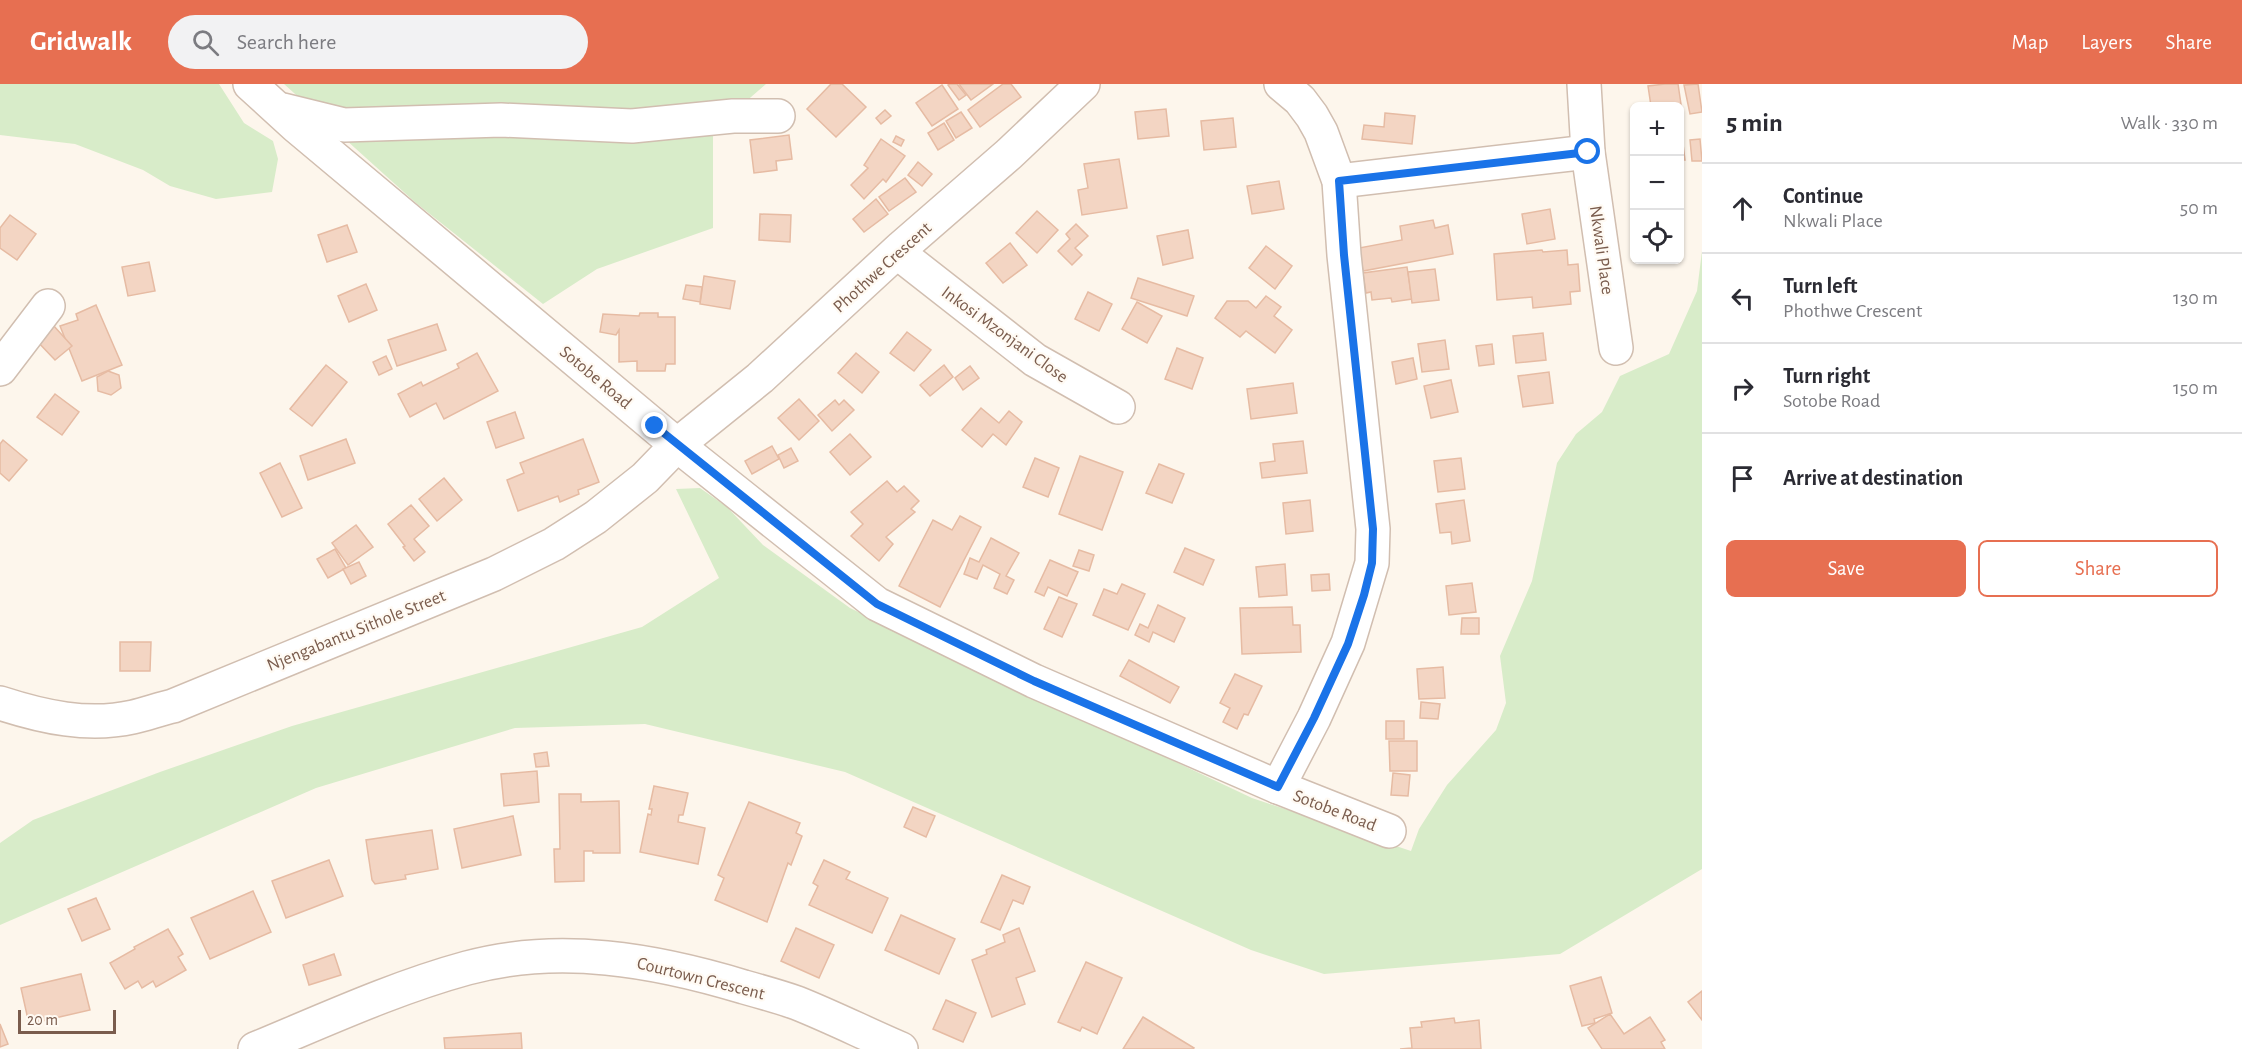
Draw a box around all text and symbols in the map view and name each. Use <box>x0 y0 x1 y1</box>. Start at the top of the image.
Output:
search box <box>168 15 588 69</box>
icon: search <box>189 26 222 59</box>
text: Gridwalk <box>30 28 132 56</box>
text: Search here <box>237 31 336 53</box>
text: Map <box>2012 32 2048 53</box>
text: Layers <box>2081 32 2132 53</box>
text: Share <box>2165 32 2212 53</box>
map controls <box>1630 102 1684 264</box>
button: + <box>1630 102 1684 156</box>
text: 5 min <box>1726 110 1783 136</box>
text: Walk · 330 m <box>2120 113 2218 133</box>
route start <box>1574 138 1600 164</box>
button: − <box>1630 156 1684 210</box>
text: Continue <box>1783 185 1863 207</box>
icon: ahead <box>1726 192 1759 225</box>
text: 50 m <box>2180 198 2218 218</box>
street label: Nkwali Place <box>1586 204 1616 296</box>
button: locate <box>1630 210 1684 264</box>
text: Nkwali Place <box>1783 211 1883 231</box>
street label: Phothwe Crescent <box>830 219 936 316</box>
text: Turn left <box>1783 275 1857 297</box>
icon: left <box>1726 282 1759 315</box>
street label: Inkosi Mzonjani Close <box>938 283 1071 387</box>
text: 130 m <box>2173 288 2218 308</box>
text: Phothwe Crescent <box>1783 301 1922 321</box>
street label: Sotobe Road <box>556 343 635 413</box>
text: Turn right <box>1783 365 1870 387</box>
icon: right <box>1726 372 1759 405</box>
text: 150 m <box>2173 378 2218 398</box>
text: Sotobe Road <box>1783 391 1880 411</box>
route end <box>641 412 667 438</box>
icon: arrive <box>1726 462 1759 495</box>
text: Arrive at destination <box>1783 467 1963 489</box>
button: Save <box>1726 540 1966 597</box>
button: Share <box>1978 540 2218 597</box>
street label: Njengabantu Sithole Street <box>264 587 449 675</box>
street label: Sotobe Road <box>1291 787 1379 835</box>
street label: Courtown Crescent <box>635 954 767 1004</box>
scale bar <box>18 1007 116 1034</box>
text: 20 m <box>27 1012 58 1028</box>

